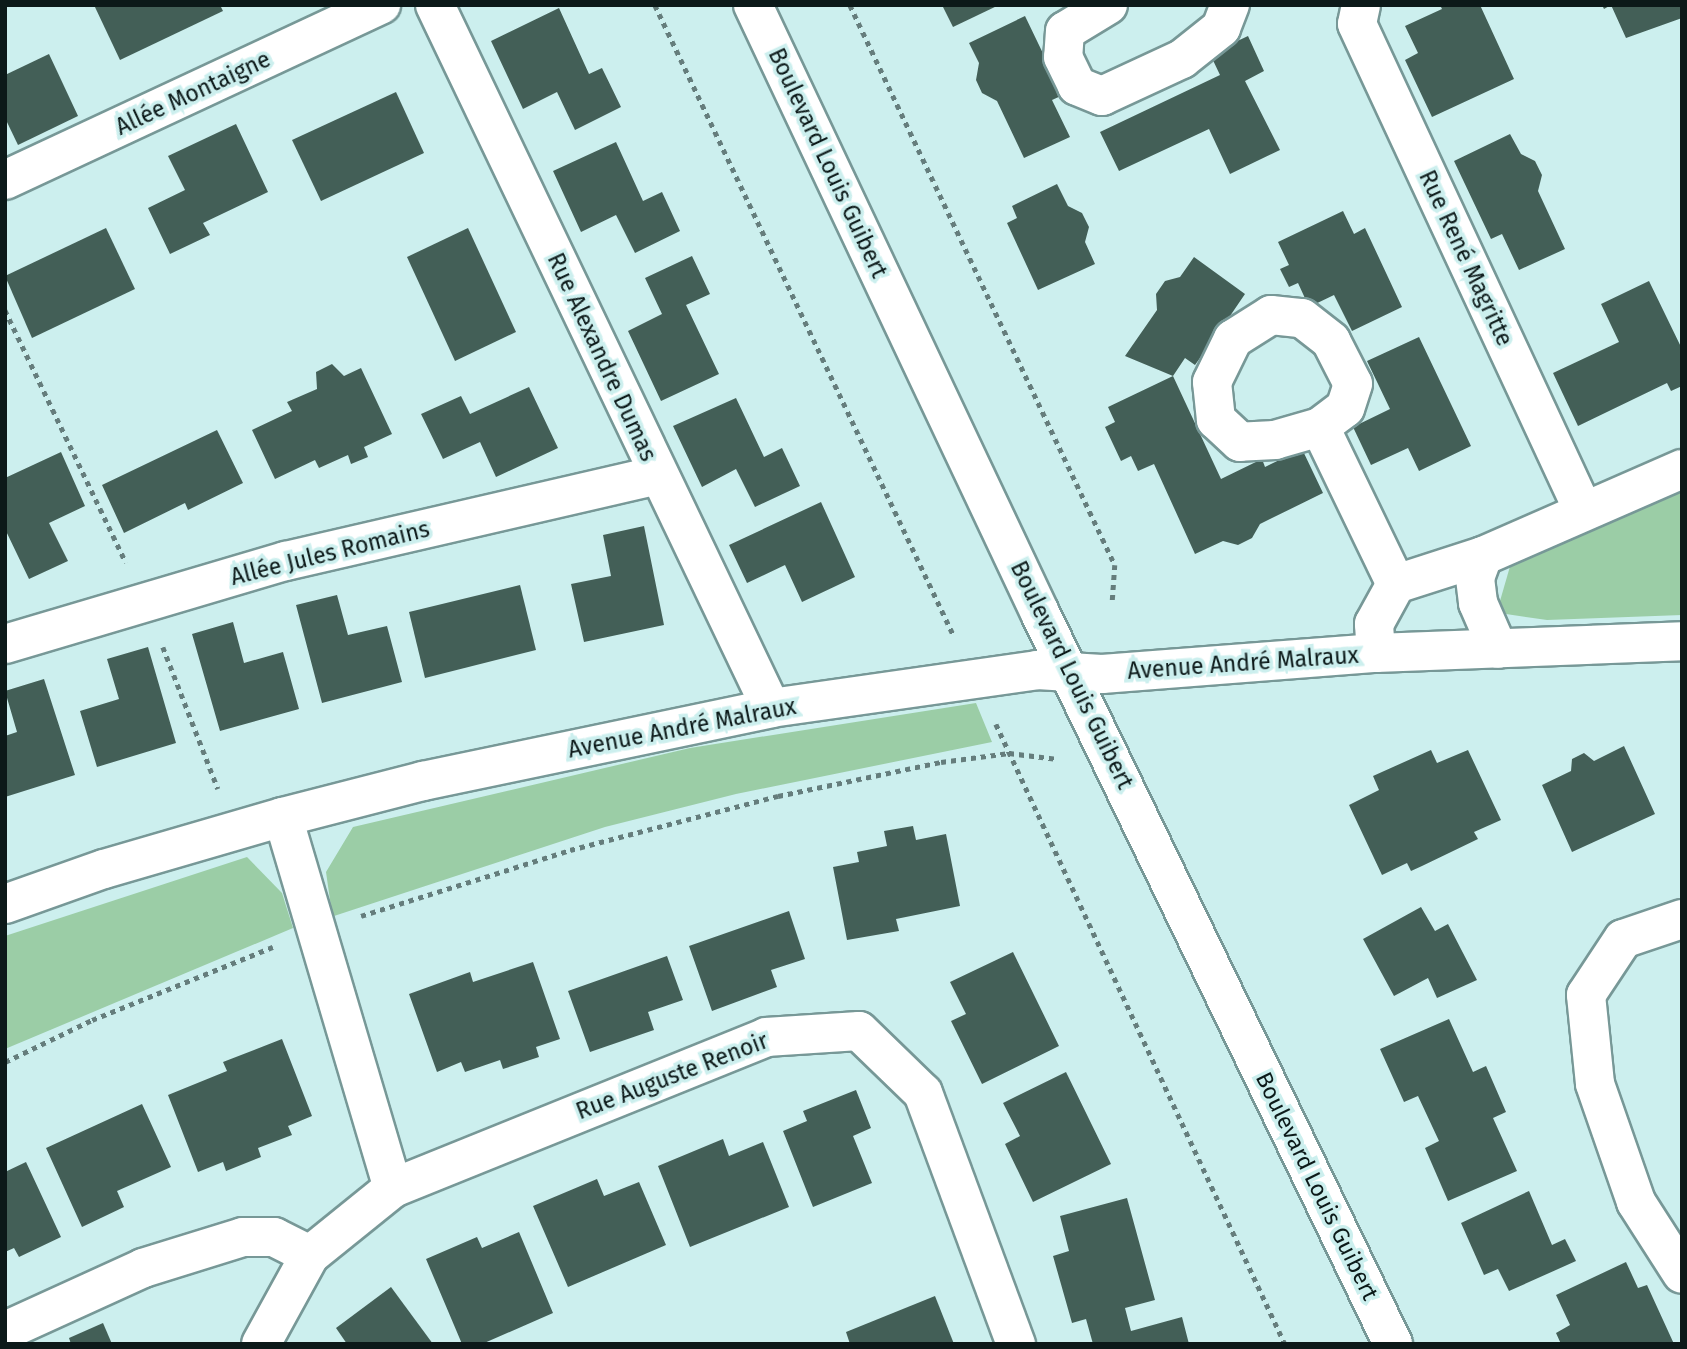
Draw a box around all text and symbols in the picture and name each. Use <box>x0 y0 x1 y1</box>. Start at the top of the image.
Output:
street label: Boulevard Louis Guibert <box>763 44 893 282</box>
street label: Allée Montaigne <box>111 45 275 141</box>
street label: Rue René Magritte <box>1413 166 1519 350</box>
street label: Rue Alexandre Dumas <box>542 249 662 465</box>
street label: Allée Jules Romains <box>228 515 432 591</box>
street label: Boulevard Louis Guibert <box>1005 557 1139 793</box>
street label: Avenue André Malraux <box>1126 641 1360 685</box>
street label: Avenue André Malraux <box>566 692 798 764</box>
street label: Rue Auguste Renoir <box>572 1027 772 1125</box>
street label: Boulevard Louis Guibert <box>1250 1068 1384 1304</box>

